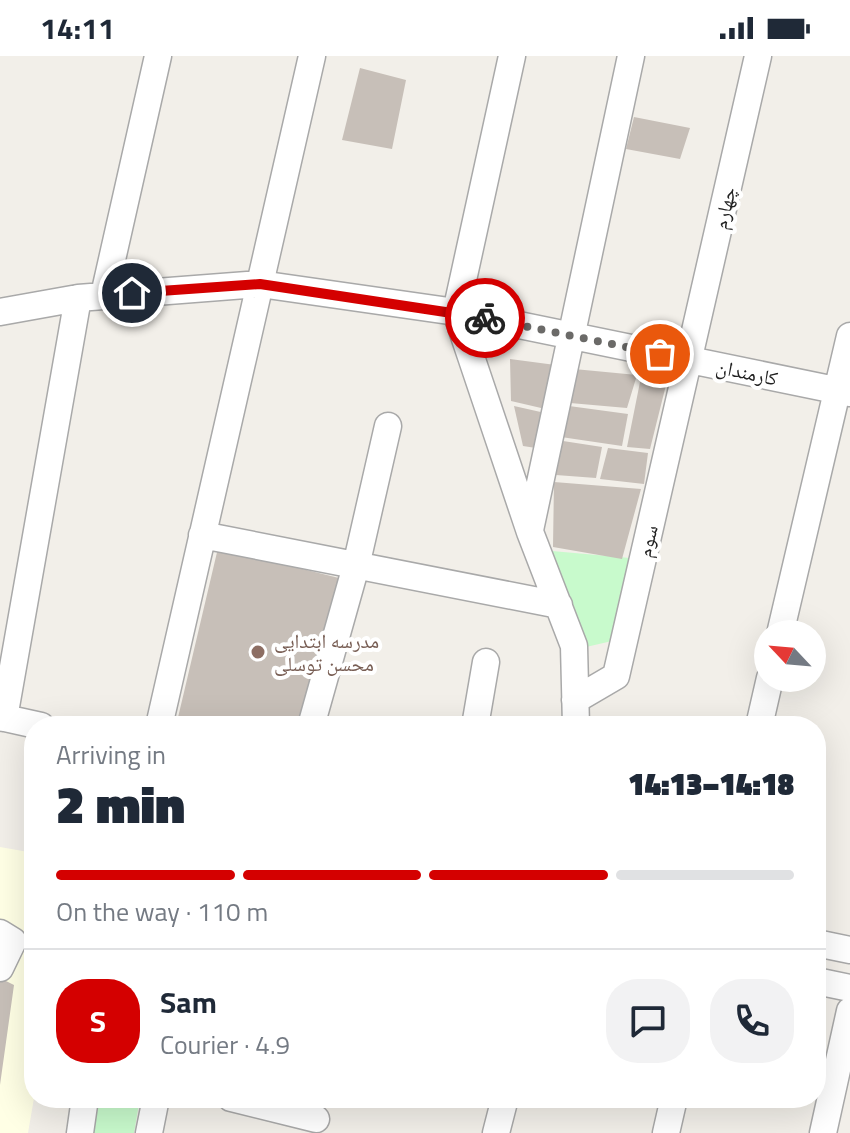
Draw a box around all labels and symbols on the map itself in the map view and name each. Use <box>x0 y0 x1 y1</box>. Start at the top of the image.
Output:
street label: چهارم <box>704 183 744 232</box>
pin <box>98 259 166 327</box>
courier <box>445 278 525 358</box>
pin <box>626 320 694 388</box>
street label: کارمندان <box>713 350 781 394</box>
street label: سوم <box>628 522 666 560</box>
north arrow <box>754 620 826 692</box>
place label: مدرسه ابتدایی محسن توسلی <box>274 625 379 679</box>
marker: مدرسه ابتدایی محسن توسلی <box>249 643 267 661</box>

